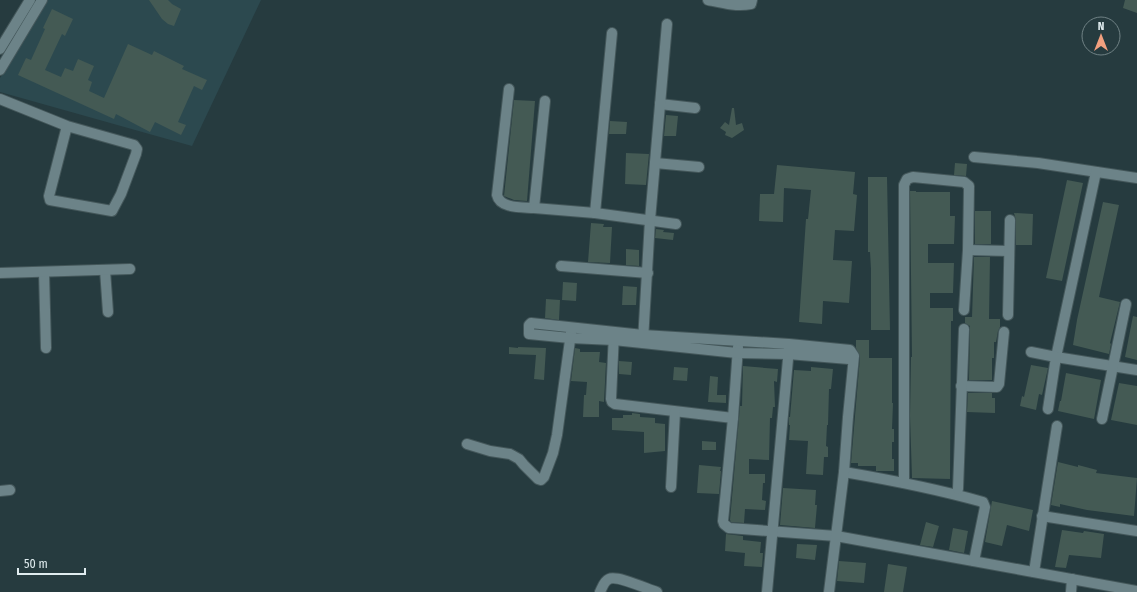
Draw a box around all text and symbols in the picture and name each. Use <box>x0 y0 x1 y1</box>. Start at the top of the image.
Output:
north arrow <box>1081 16 1121 56</box>
text: N <box>1098 20 1104 33</box>
scale bar <box>18 550 85 576</box>
text: 50 m <box>24 557 48 571</box>

